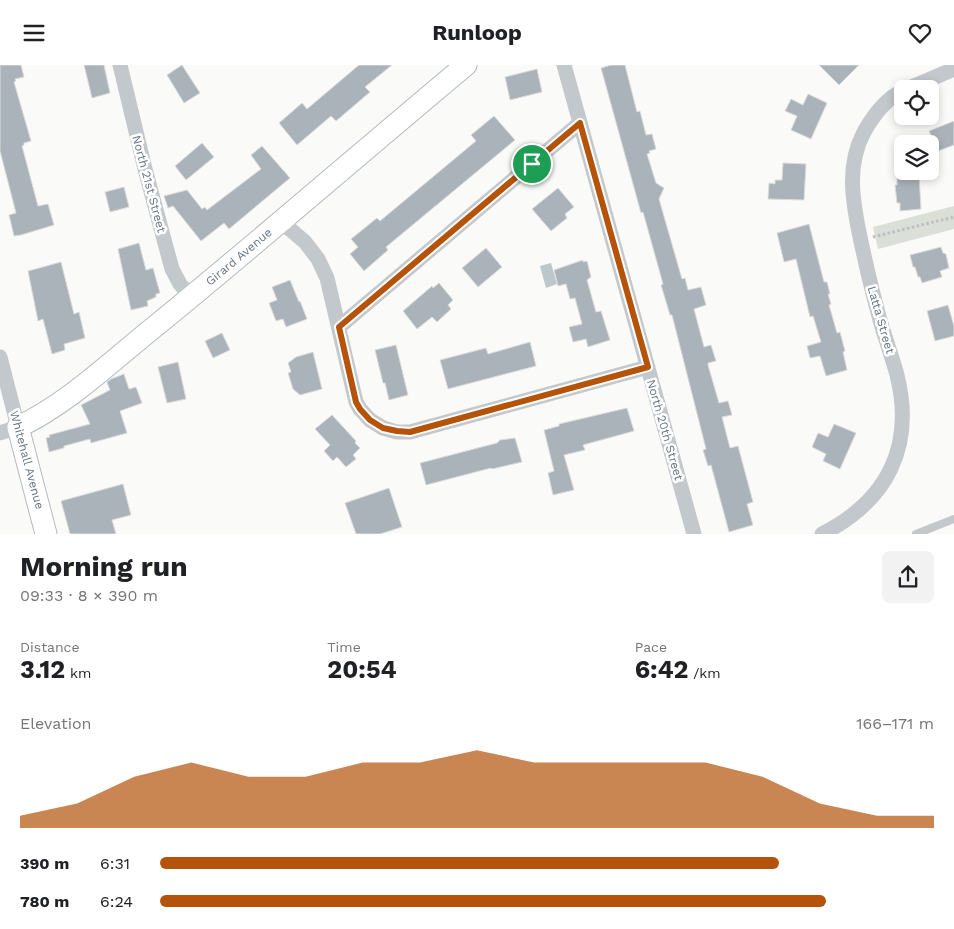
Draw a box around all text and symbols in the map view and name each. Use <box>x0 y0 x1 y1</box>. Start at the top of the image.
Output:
icon: menu <box>20 19 48 47</box>
icon: heart <box>906 19 934 47</box>
text: Runloop <box>432 20 522 45</box>
map controls <box>894 80 939 180</box>
button: locate <box>894 80 939 125</box>
street label: North 21st Street <box>129 134 169 234</box>
button: layers <box>894 135 939 180</box>
pin <box>511 143 553 185</box>
icon: arrive <box>518 150 546 178</box>
street label: Girard Avenue <box>203 225 275 289</box>
street label: Latta Street <box>865 285 897 355</box>
street label: North 20th Street <box>644 378 686 482</box>
street label: Whitehall Avenue <box>7 409 47 511</box>
text: Morning run <box>20 550 188 583</box>
button: share <box>882 551 934 603</box>
text: 09:33 · 8 × 390 m <box>20 586 158 605</box>
text: Distance <box>20 639 80 655</box>
text: Time <box>327 639 361 655</box>
text: Pace <box>635 639 667 655</box>
text: 3.12 <box>20 655 65 684</box>
text: 20:54 <box>327 655 397 684</box>
text: 6:42 <box>635 655 688 684</box>
text: km <box>65 665 91 681</box>
text: /km <box>688 665 721 681</box>
text: Elevation <box>20 714 91 733</box>
text: 166–171 m <box>856 714 934 733</box>
text: 390 m <box>20 854 69 873</box>
text: 6:31 <box>100 854 130 873</box>
text: 780 m <box>20 892 69 911</box>
text: 6:24 <box>100 892 133 911</box>

